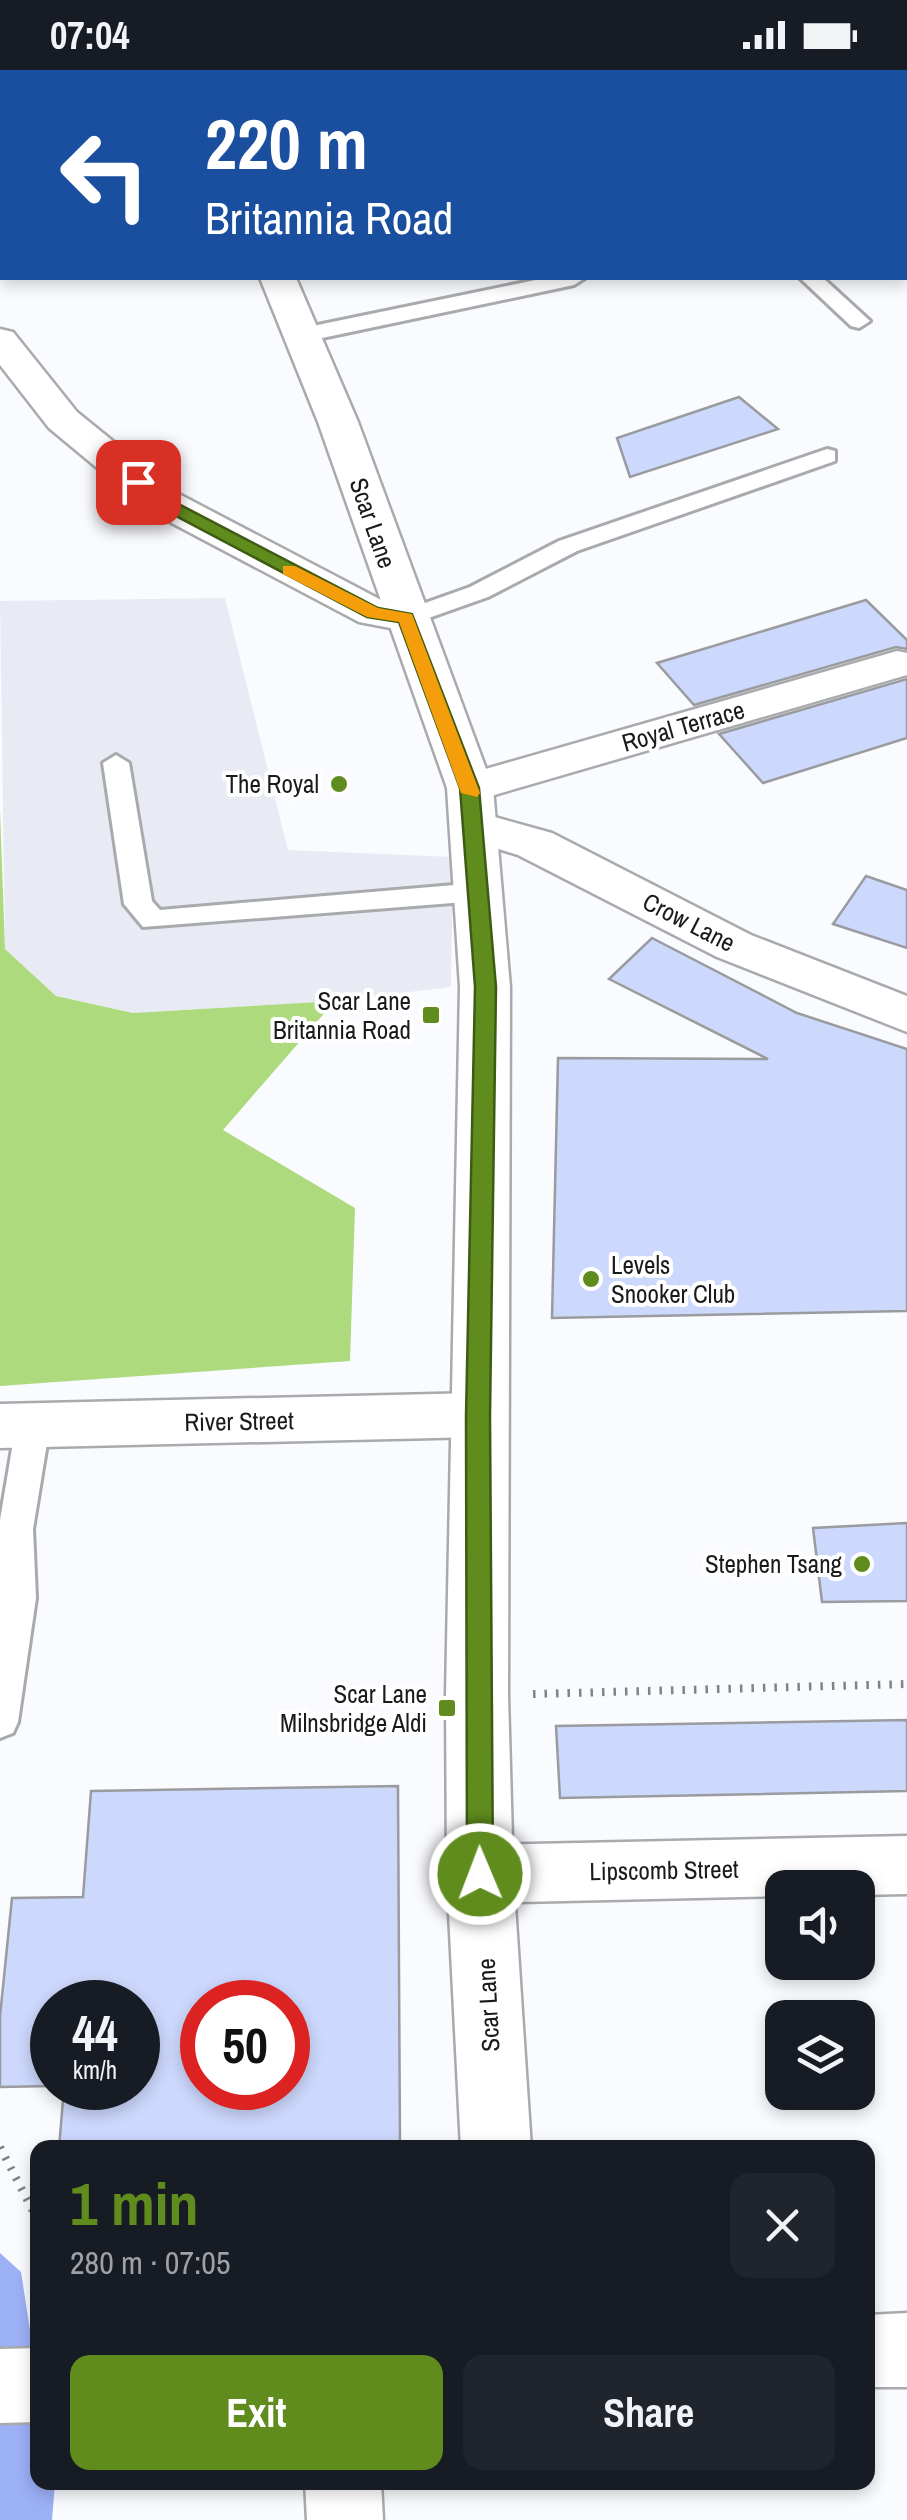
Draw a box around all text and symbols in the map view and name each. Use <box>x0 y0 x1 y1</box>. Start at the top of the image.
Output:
text: 07:04 <box>50 10 130 61</box>
text: 220 m <box>205 97 368 191</box>
icon: left <box>40 110 170 240</box>
text: Britannia Road <box>205 187 453 248</box>
pin <box>96 440 181 525</box>
icon: arrive <box>111 455 166 510</box>
street label: Scar Lane <box>342 473 404 573</box>
street label: Royal Terrace <box>618 692 748 760</box>
place label: The Royal <box>226 767 319 801</box>
marker: The Royal <box>328 773 350 795</box>
street label: Crow Lane <box>637 884 741 960</box>
place label: Scar Lane Britannia Road <box>273 984 411 1047</box>
marker: Scar Lane Britannia Road <box>420 1004 442 1026</box>
place label: Levels Snooker Club <box>611 1248 735 1311</box>
marker: Levels Snooker Club <box>580 1268 602 1290</box>
street label: River Street <box>184 1403 294 1439</box>
place label: Stephen Tsang <box>705 1547 843 1581</box>
marker: Stephen Tsang <box>851 1553 873 1575</box>
place label: Scar Lane Milnsbridge Aldi <box>280 1677 427 1740</box>
marker: Scar Lane Milnsbridge Aldi <box>436 1697 458 1719</box>
position arrow <box>428 1822 532 1926</box>
street label: Lipscomb Street <box>589 1852 739 1888</box>
map controls <box>765 1870 875 2110</box>
button: sound <box>765 1870 875 1980</box>
street label: Scar Lane <box>469 1957 507 2053</box>
speed limit sign: 50 <box>180 1980 310 2110</box>
text: 44 <box>72 1999 118 2067</box>
button: layers <box>765 2000 875 2110</box>
text: km/h <box>73 2053 117 2087</box>
text: 1 min <box>70 2163 199 2244</box>
button: close <box>730 2173 835 2278</box>
text: 280 m · 07:05 <box>70 2241 230 2284</box>
button: Exit <box>70 2355 443 2470</box>
button: Share <box>463 2355 835 2470</box>

